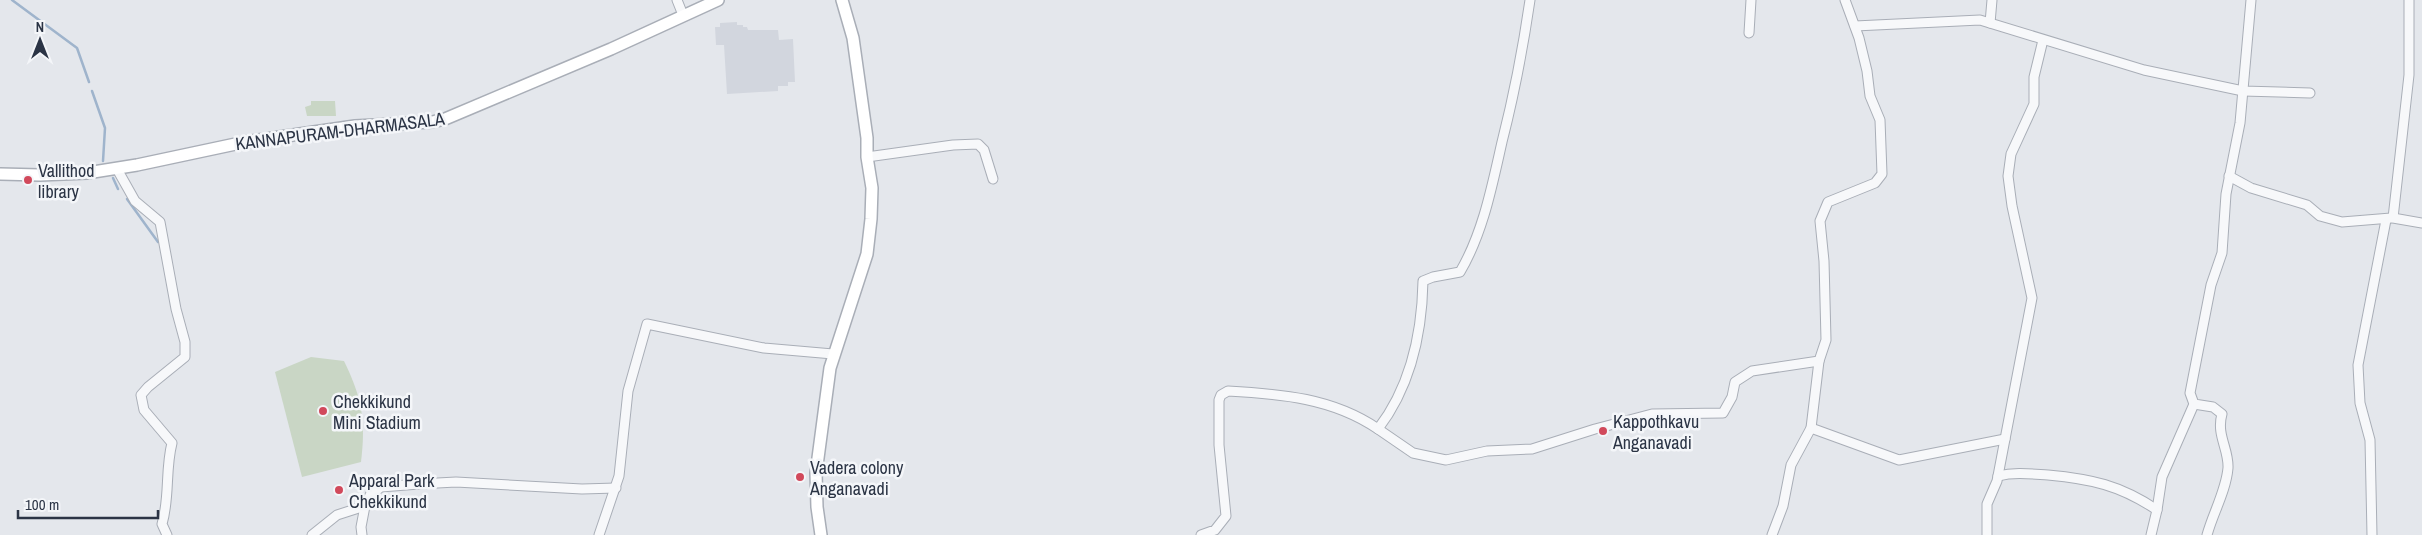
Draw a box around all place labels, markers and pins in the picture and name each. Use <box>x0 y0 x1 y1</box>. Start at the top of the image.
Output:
place label: Vallithod library <box>38 158 94 204</box>
marker: Vallithod library <box>22 174 34 186</box>
place label: Chekkikund Mini Stadium <box>333 389 421 435</box>
marker: Chekkikund Mini Stadium <box>317 405 329 417</box>
place label: Kappothkavu Anganavadi <box>1612 409 1699 455</box>
marker: Kappothkavu Anganavadi <box>1597 425 1609 437</box>
place label: Vadera colony Anganavadi <box>809 455 904 501</box>
place label: Apparal Park Chekkikund <box>348 468 435 514</box>
marker: Vadera colony Anganavadi <box>794 471 806 483</box>
marker: Apparal Park Chekkikund <box>333 484 345 496</box>

